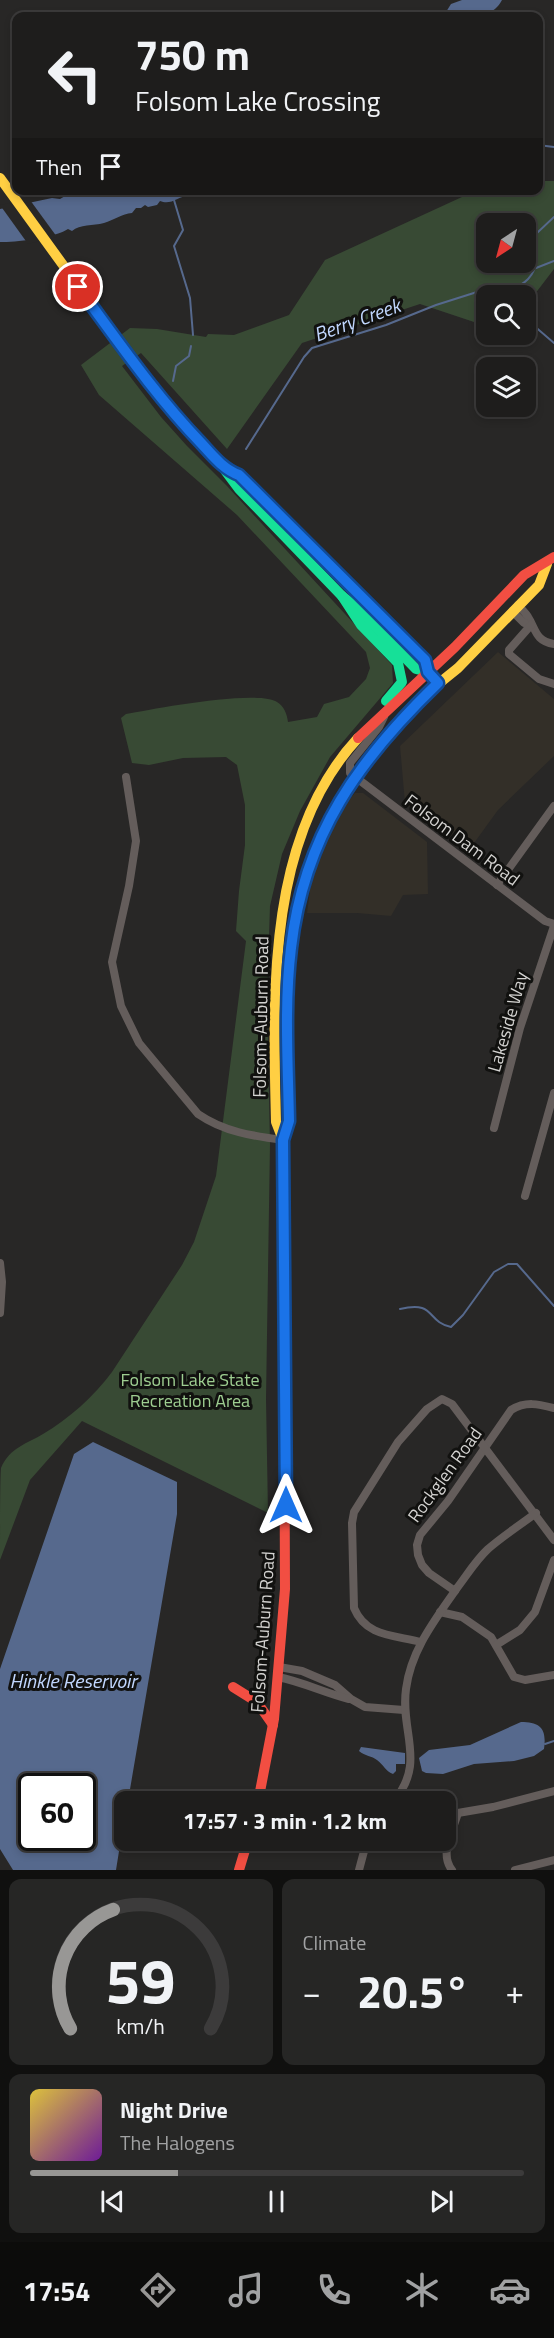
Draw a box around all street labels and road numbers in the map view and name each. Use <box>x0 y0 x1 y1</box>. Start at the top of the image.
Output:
street label: Folsom Dam Road <box>399 787 526 892</box>
street label: Folsom-Auburn Road <box>246 936 275 1098</box>
street label: Lakeside Way <box>480 968 535 1075</box>
street label: Rockglen Road <box>401 1422 488 1528</box>
street label: Folsom-Auburn Road <box>243 1550 282 1713</box>

